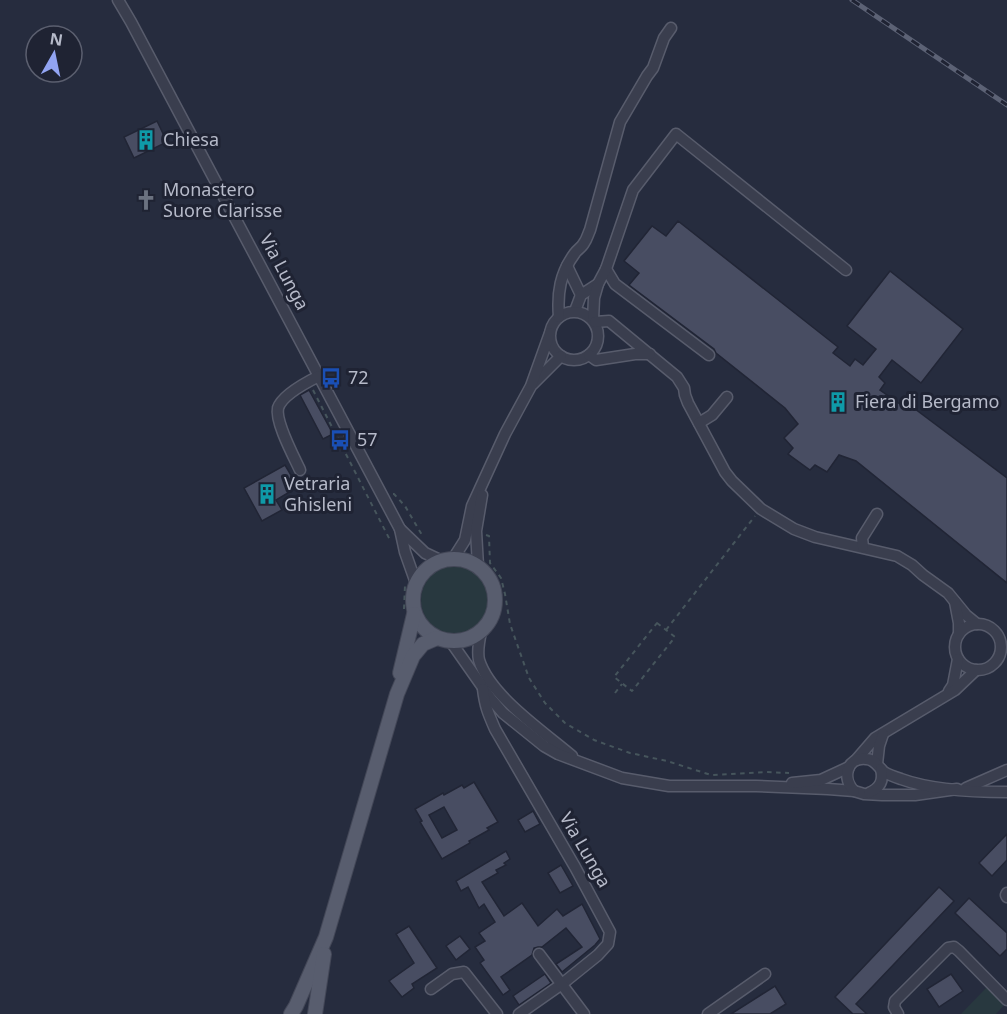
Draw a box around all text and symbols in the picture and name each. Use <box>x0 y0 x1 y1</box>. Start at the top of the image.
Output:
north arrow <box>24 24 84 84</box>
text: N <box>48 27 64 51</box>
place label: Chiesa <box>163 127 219 151</box>
building icon: Chiesa <box>134 128 158 152</box>
place label: Monastero Suore Clarisse <box>163 177 282 222</box>
church icon: Monastero Suore Clarisse <box>134 188 158 212</box>
street label: Via Lunga <box>255 229 315 314</box>
place label: 72 <box>348 365 369 389</box>
bus stop icon: 72 <box>319 366 343 390</box>
place label: Fiera di Bergamo <box>855 389 999 413</box>
building icon: Fiera di Bergamo <box>826 390 850 414</box>
place label: 57 <box>357 427 378 451</box>
bus stop icon: 57 <box>328 428 352 452</box>
place label: Vetraria Ghisleni <box>284 471 352 516</box>
building icon: Vetraria Ghisleni <box>255 482 279 506</box>
street label: Via Lunga <box>555 808 617 891</box>

